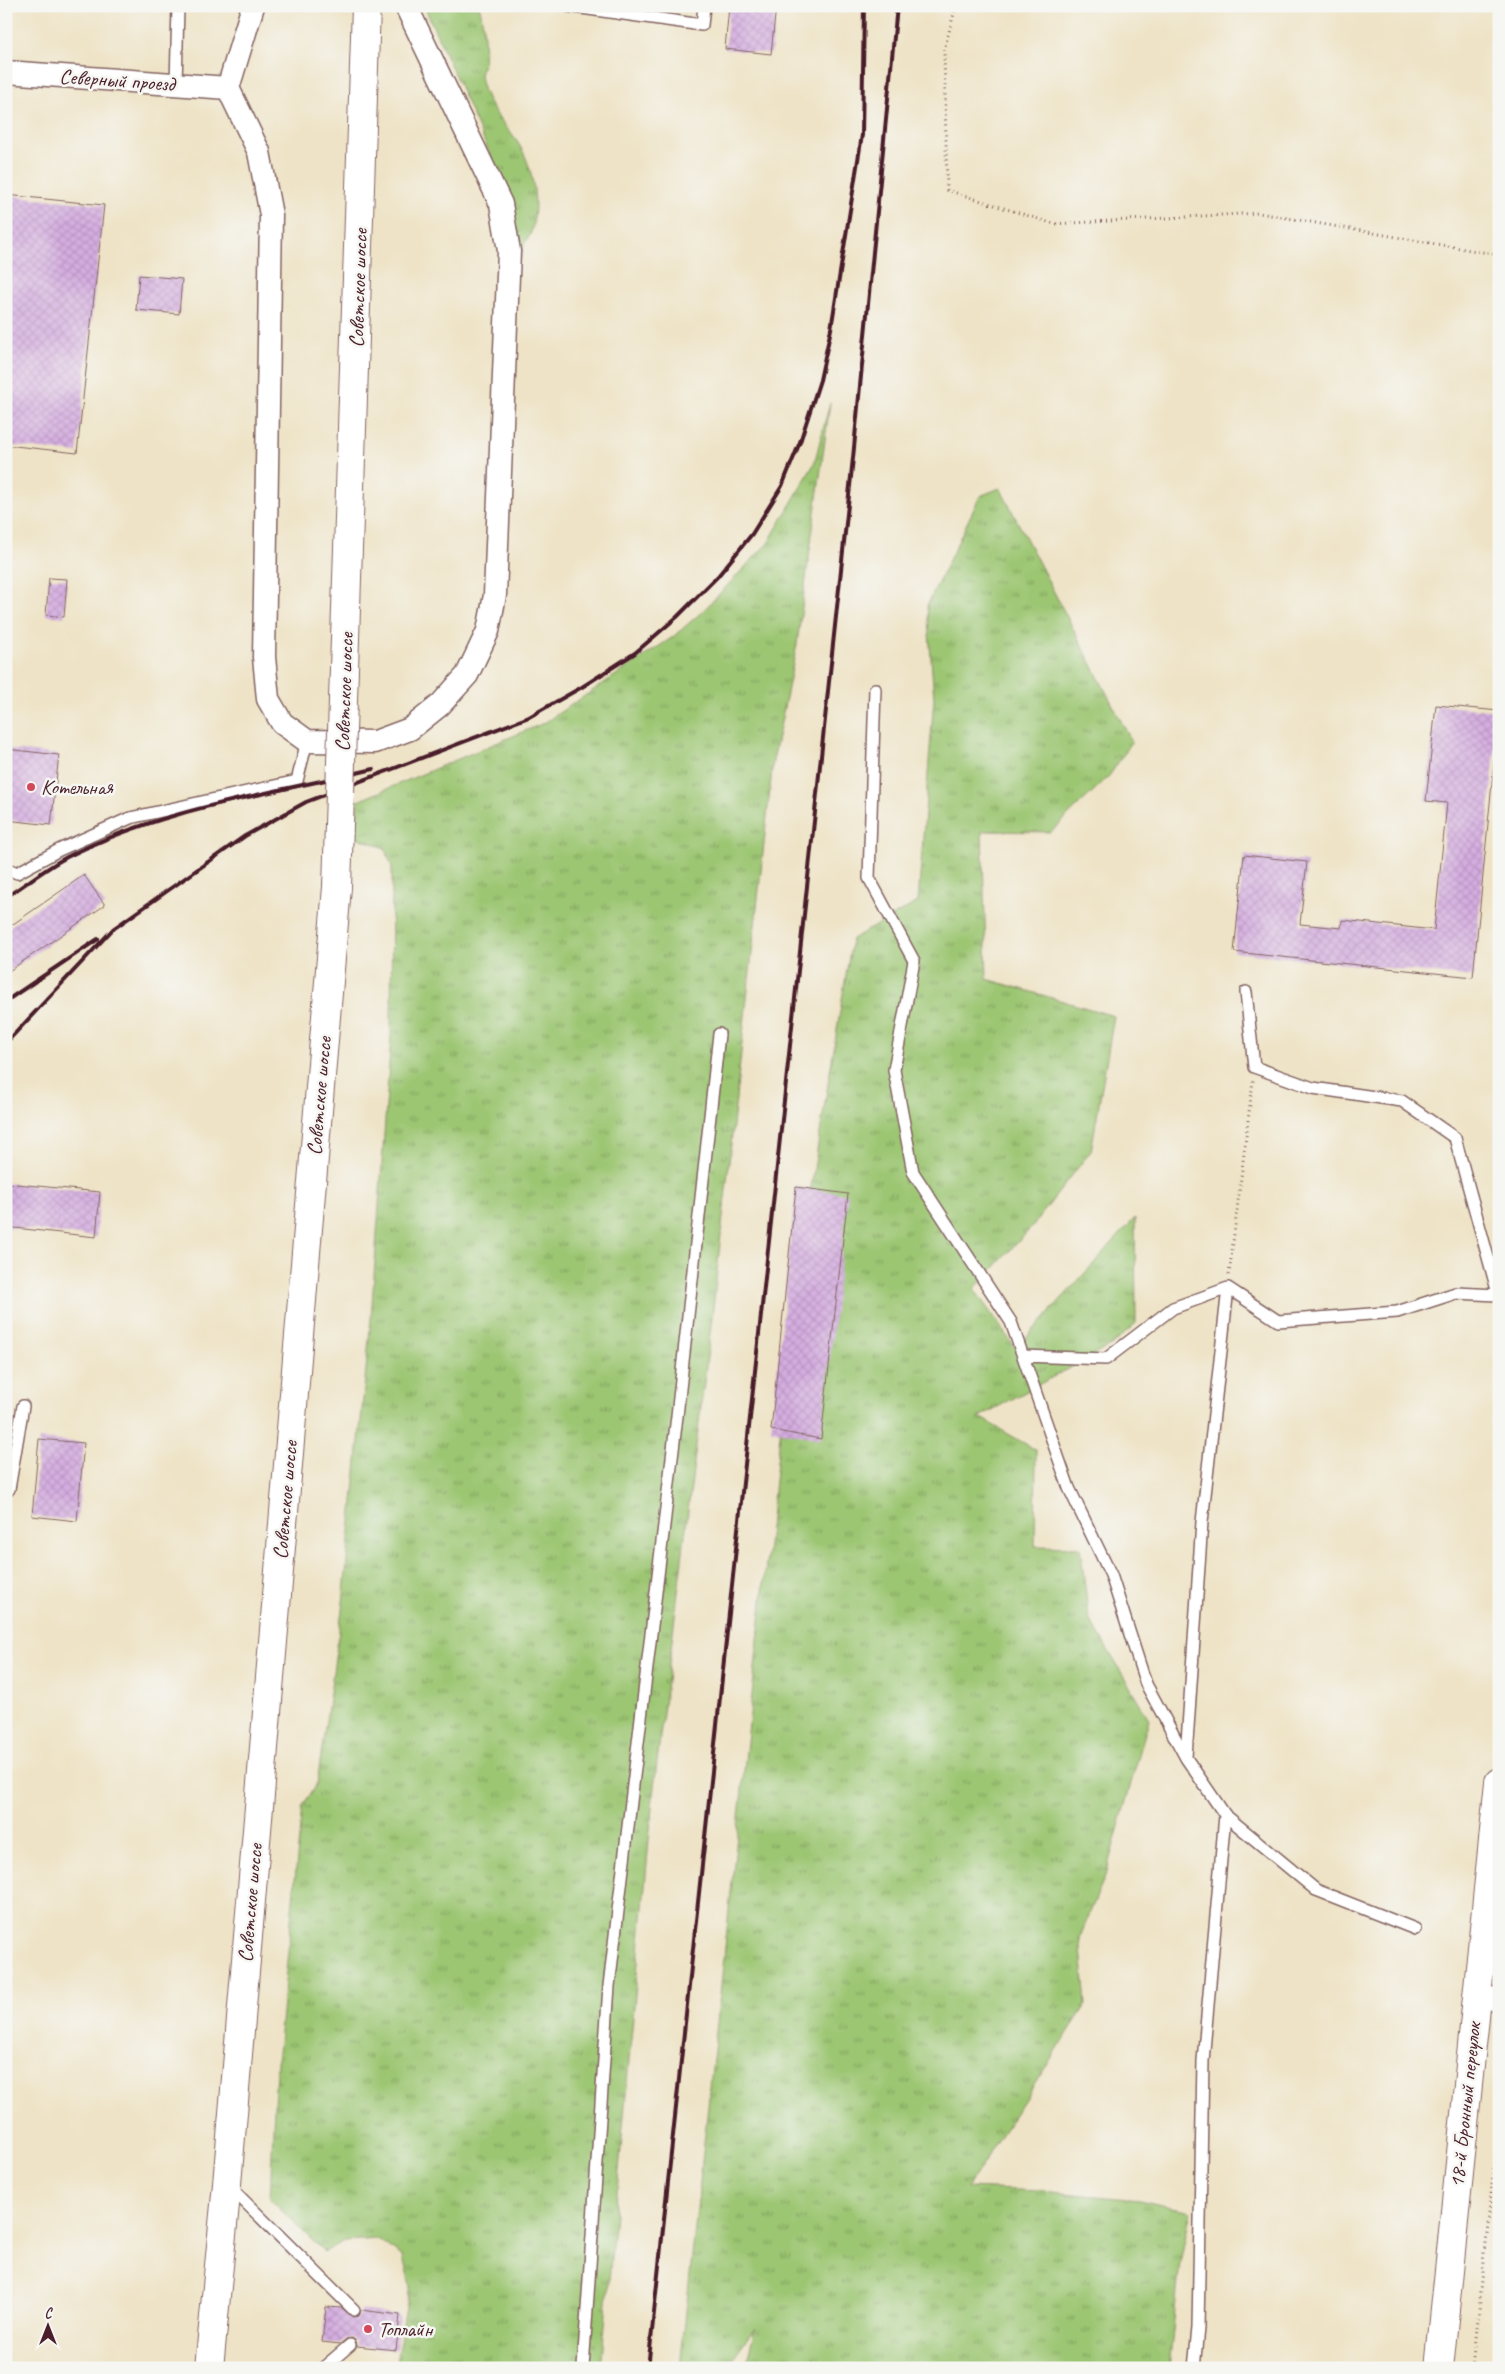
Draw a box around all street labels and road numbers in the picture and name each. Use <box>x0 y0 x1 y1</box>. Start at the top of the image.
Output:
street label: Северный проезд <box>59 63 178 97</box>
street label: Советское шоссе <box>343 227 373 348</box>
street label: Советское шоссе <box>329 631 359 752</box>
street label: Советское шоссе <box>301 1035 337 1156</box>
street label: Советское шоссе <box>267 1439 303 1560</box>
street label: Советское шоссе <box>232 1842 268 1963</box>
street label: 18-й Бронный переулок <box>1443 2019 1487 2189</box>

